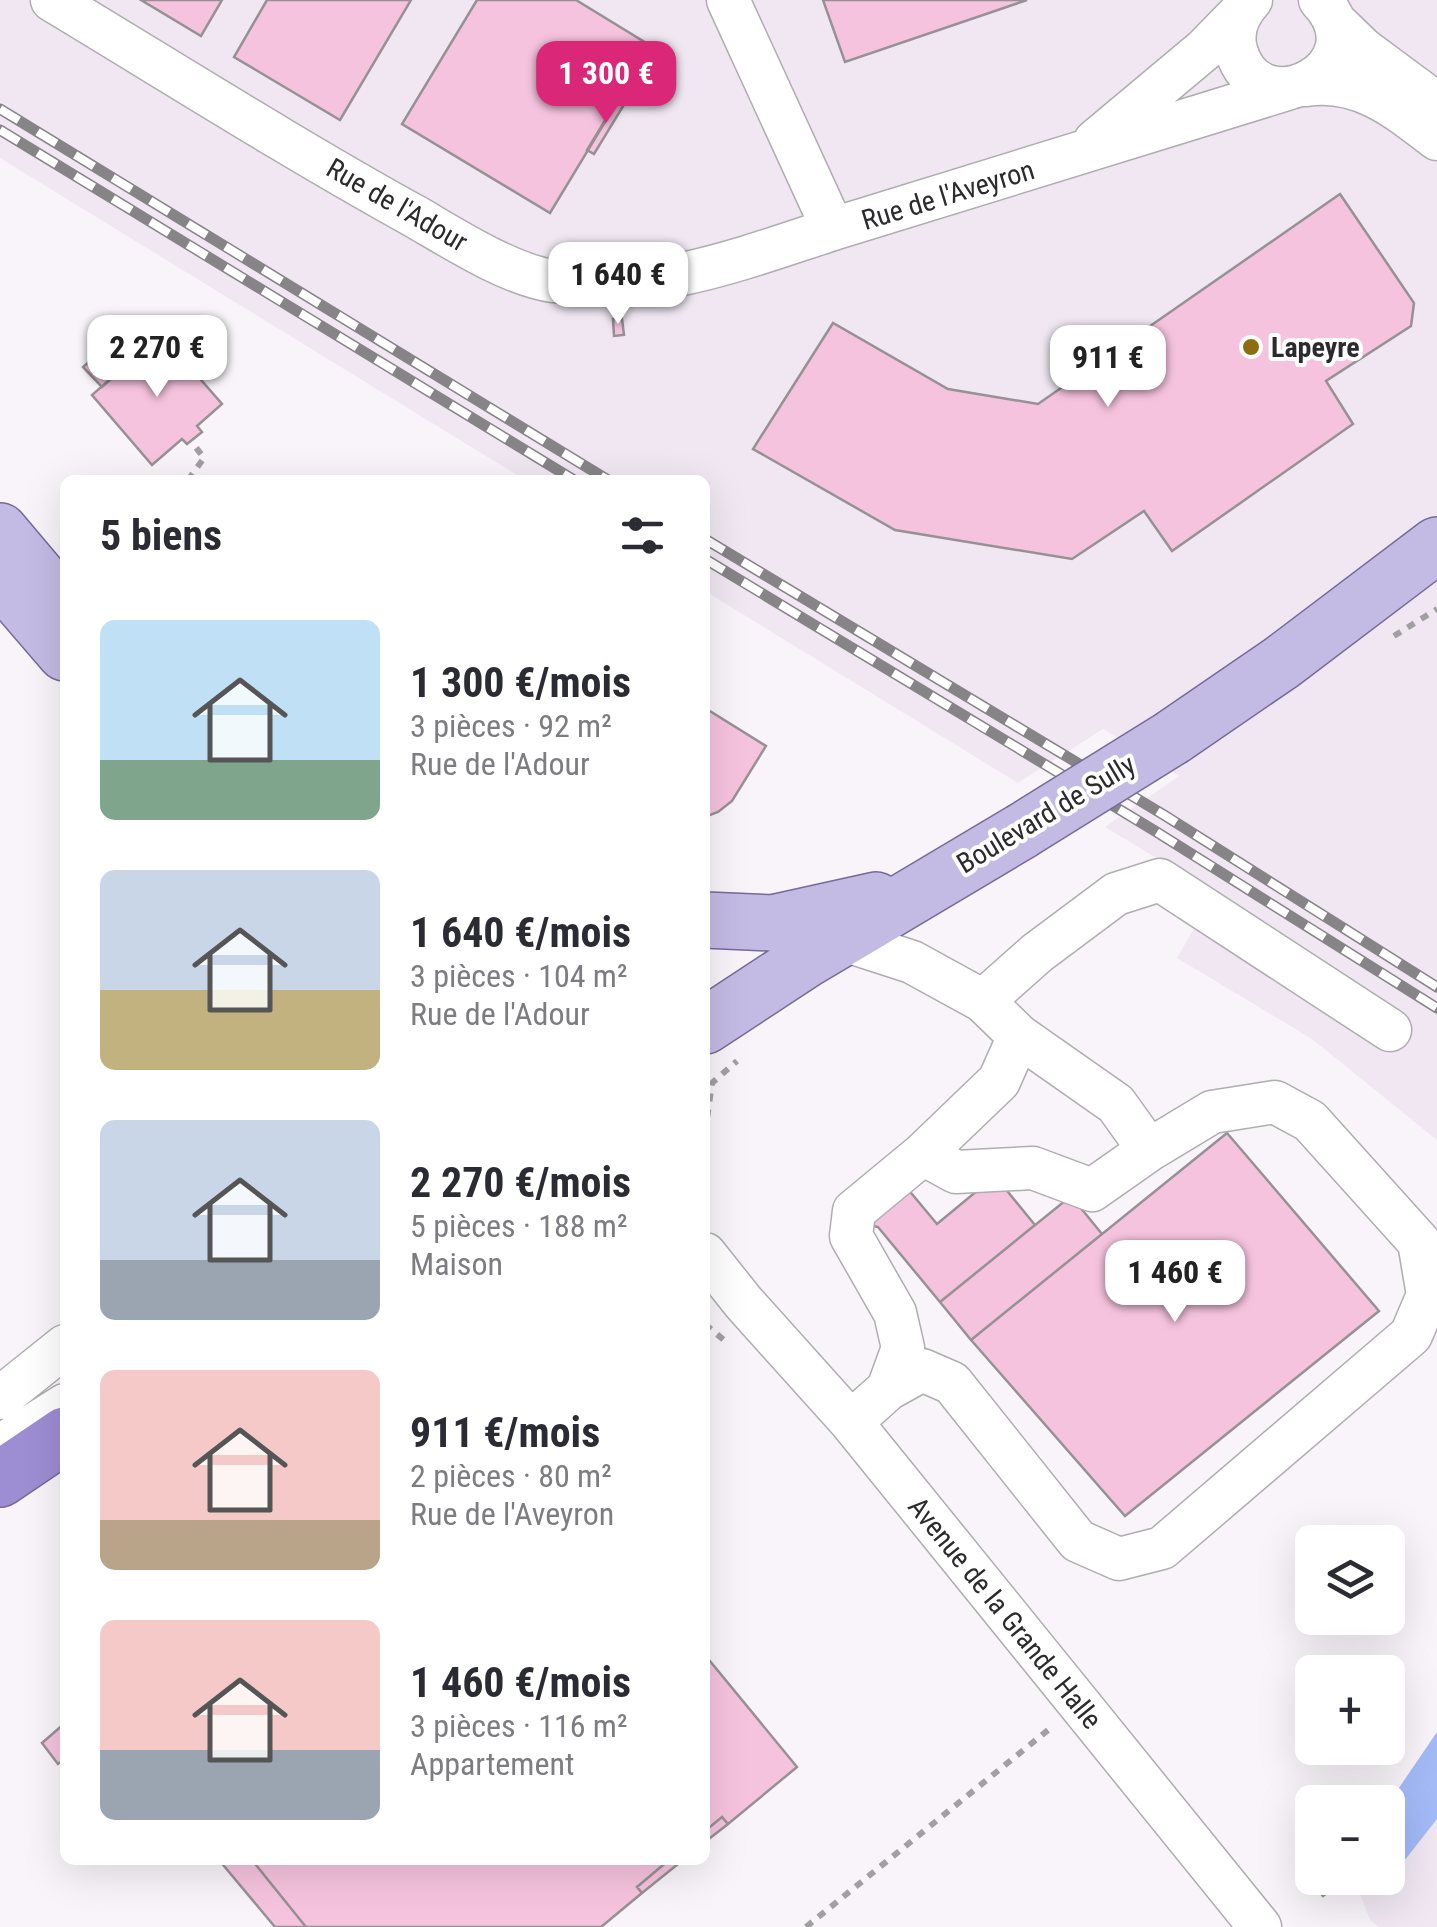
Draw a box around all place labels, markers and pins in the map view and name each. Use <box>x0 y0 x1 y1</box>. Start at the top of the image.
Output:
pin: 1 300 € <box>514 41 698 126</box>
pin: 1 640 € <box>526 242 710 327</box>
pin: 2 270 € <box>65 315 249 400</box>
pin: 911 € <box>1038 325 1178 410</box>
place label: Lapeyre <box>1271 331 1360 364</box>
marker: Lapeyre <box>1240 336 1262 358</box>
pin: 1 460 € <box>1083 1240 1267 1325</box>

